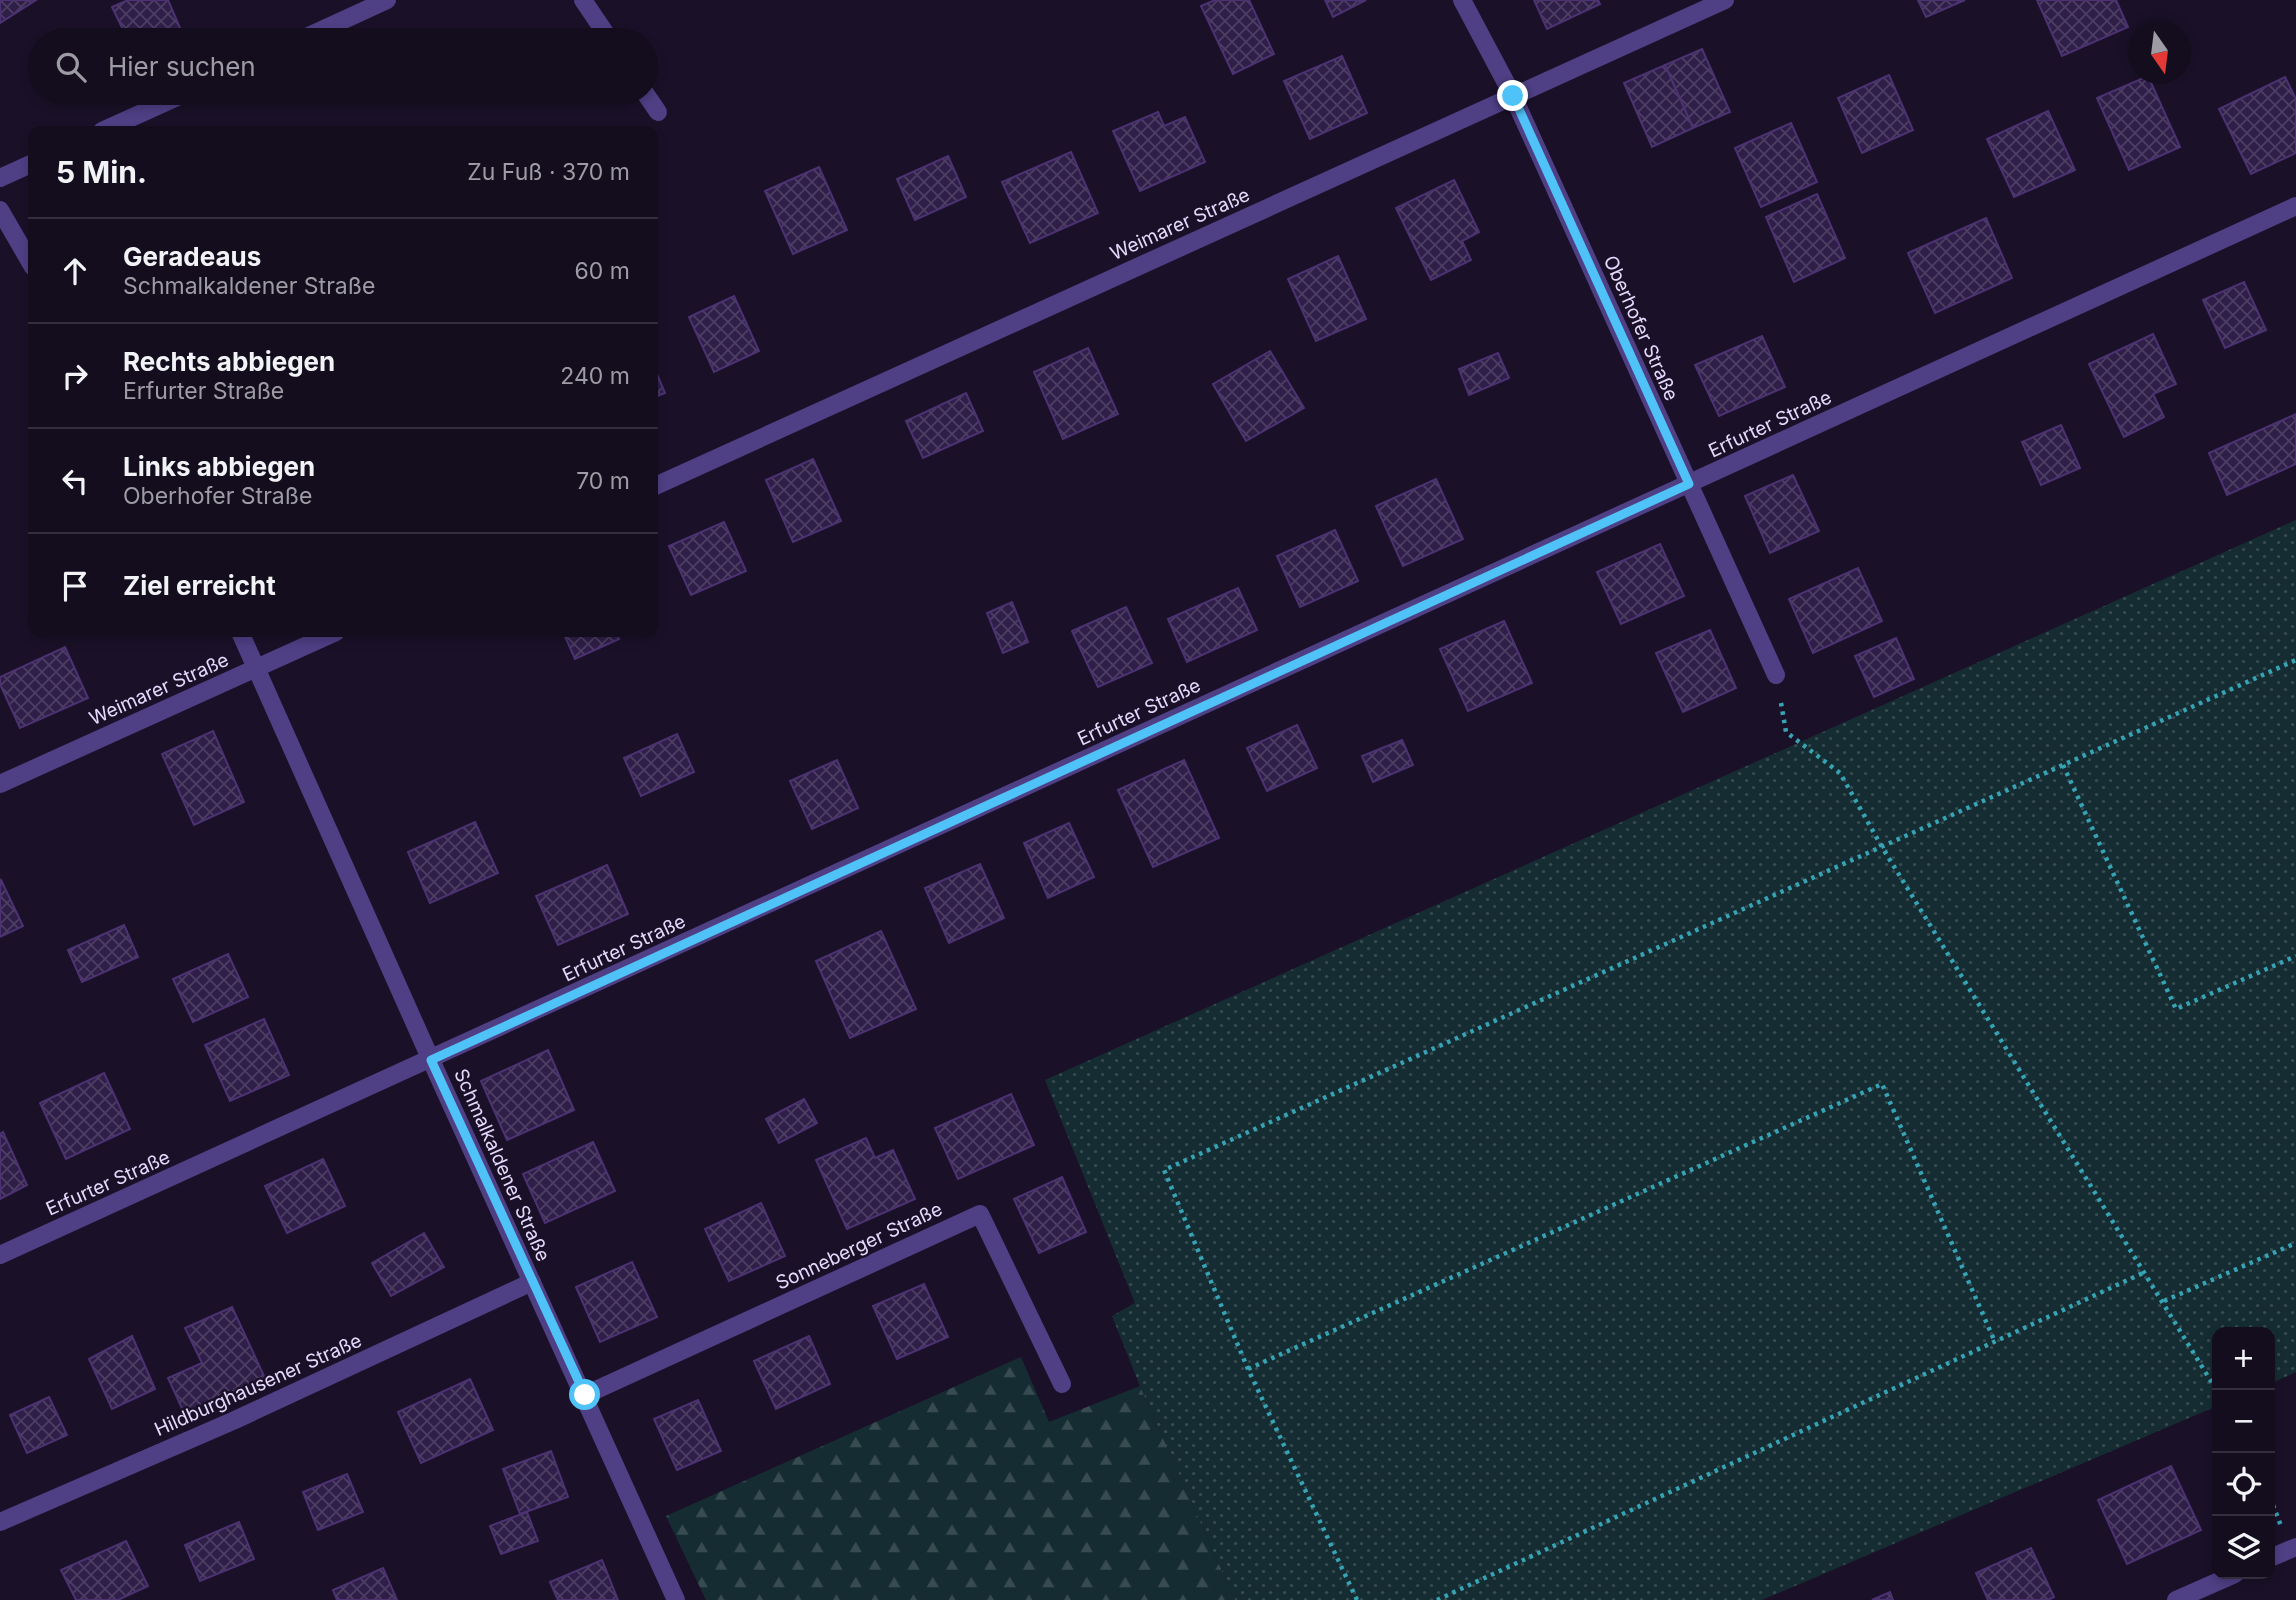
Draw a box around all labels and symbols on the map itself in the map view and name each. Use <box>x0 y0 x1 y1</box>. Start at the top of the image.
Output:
north arrow <box>2128 21 2191 84</box>
route end <box>1497 80 1528 111</box>
street label: Weimarer Straße <box>1107 183 1253 265</box>
street label: Oberhofer Straße <box>1599 252 1683 404</box>
street label: Erfurter Straße <box>1705 385 1835 463</box>
street label: Weimarer Straße <box>86 648 232 730</box>
street label: Erfurter Straße <box>1074 673 1204 751</box>
street label: Erfurter Straße <box>559 909 689 987</box>
street label: Schmalkaldener Straße <box>449 1065 555 1265</box>
street label: Erfurter Straße <box>42 1145 174 1221</box>
street label: Sonneberger Straße <box>772 1197 946 1295</box>
street label: Hildburghausener Straße <box>151 1329 365 1441</box>
route start <box>569 1379 600 1410</box>

